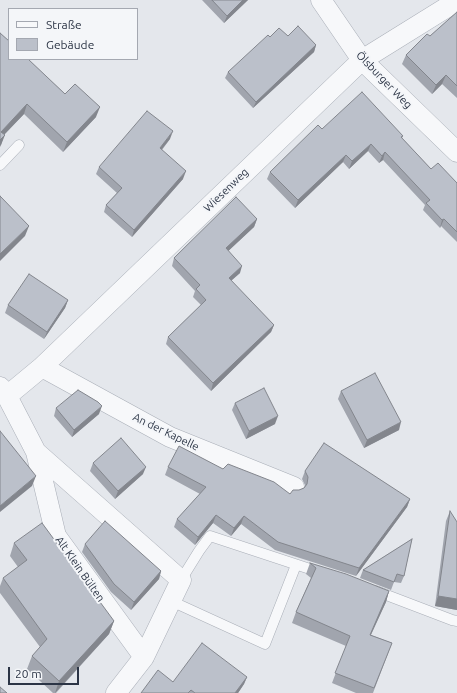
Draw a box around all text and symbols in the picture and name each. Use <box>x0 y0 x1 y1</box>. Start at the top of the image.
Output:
legend <box>8 8 138 60</box>
text: Straße <box>46 18 82 31</box>
text: Gebäude <box>46 38 94 51</box>
street label: Ölsburger Weg <box>353 49 415 111</box>
street label: Wiesenweg <box>201 165 251 215</box>
street label: An der Kapelle <box>131 410 201 454</box>
street label: Alt Klein Bülten <box>53 534 107 604</box>
scale bar <box>10 659 81 685</box>
text: 20 m <box>15 667 42 680</box>

